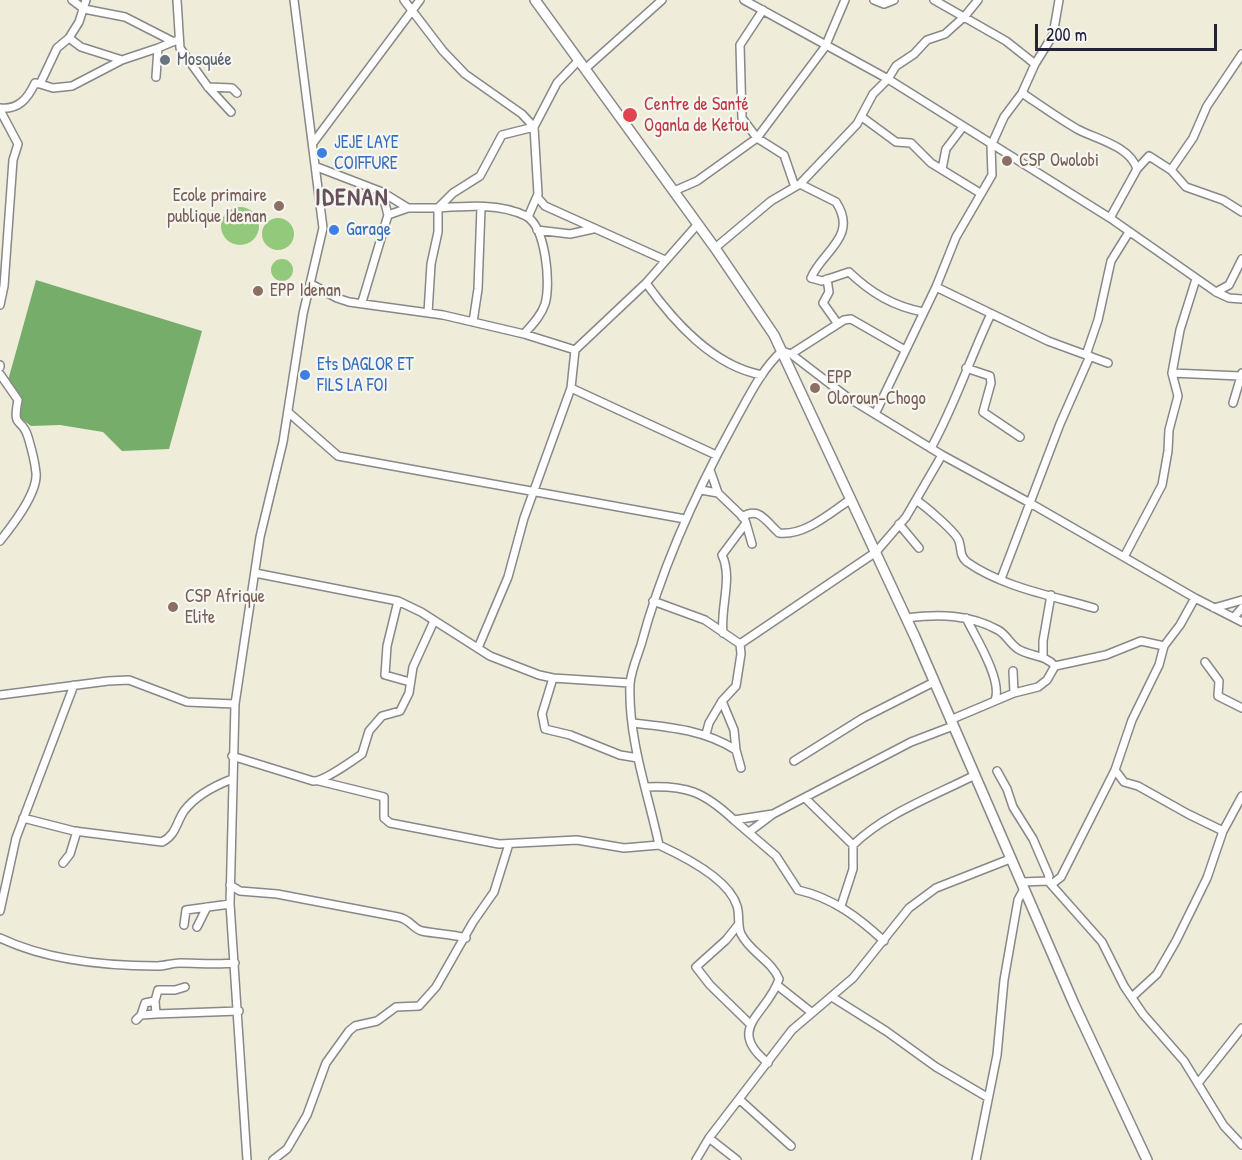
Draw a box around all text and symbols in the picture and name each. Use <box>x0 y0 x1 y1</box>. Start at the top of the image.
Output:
scale bar <box>1038 12 1220 50</box>
text: 200 m <box>1046 22 1087 47</box>
place label: Mosquée <box>177 49 232 71</box>
marker: Mosquée <box>158 53 172 67</box>
place label: Centre de Santé Oganla de Ketou <box>644 94 749 136</box>
marker: Centre de Santé Oganla de Ketou <box>621 106 639 124</box>
place label: JEJE LAYE COIFFURE <box>334 132 399 174</box>
marker: JEJE LAYE COIFFURE <box>315 146 329 160</box>
place label: CSP Owolobi <box>1019 150 1099 172</box>
marker: CSP Owolobi <box>1000 154 1014 168</box>
place label: Ecole primaire publique Idenan <box>167 185 267 228</box>
district label: IDENAN <box>315 185 389 213</box>
marker: Ecole primaire publique Idenan <box>272 199 286 213</box>
place label: Garage <box>346 219 391 241</box>
marker: Garage <box>327 223 341 237</box>
place label: EPP Idenan <box>270 280 341 302</box>
marker: EPP Idenan <box>251 284 265 298</box>
place label: Ets DAGLOR ET FILS LA FOI <box>317 354 414 397</box>
place label: EPP Oloroun-Chogo <box>827 367 926 410</box>
marker: Ets DAGLOR ET FILS LA FOI <box>298 368 312 382</box>
marker: EPP Oloroun-Chogo <box>808 381 822 395</box>
place label: CSP Afrique Elite <box>185 586 265 628</box>
marker: CSP Afrique Elite <box>166 600 180 614</box>

